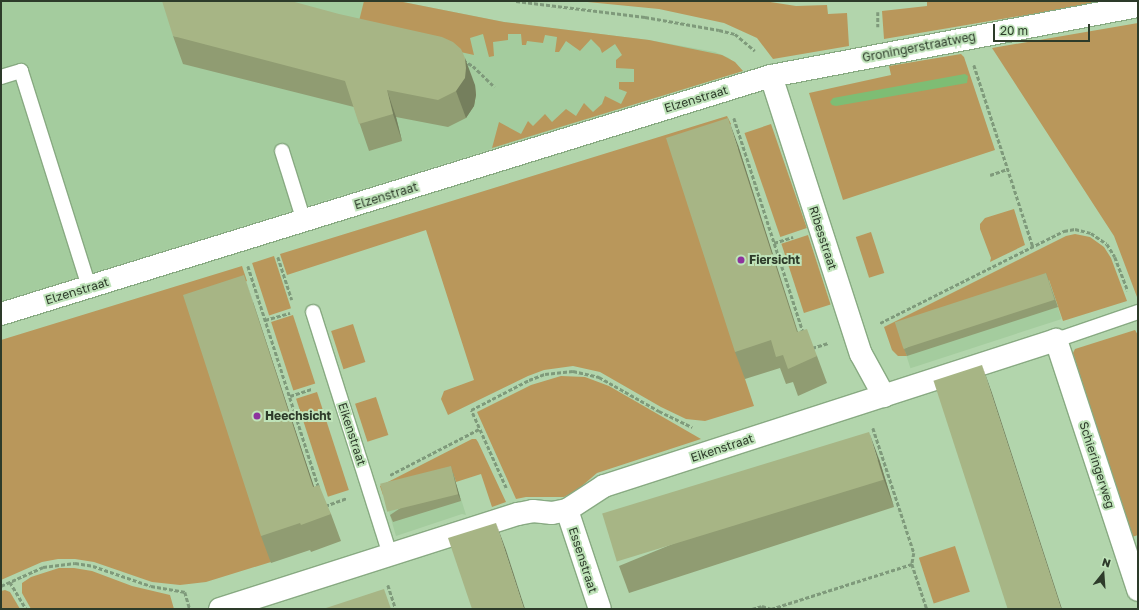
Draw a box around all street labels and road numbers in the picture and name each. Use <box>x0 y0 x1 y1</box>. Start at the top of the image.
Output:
street label: Groningerstraatweg <box>861 29 977 65</box>
street label: Elzenstraat <box>662 83 730 115</box>
street label: Elzenstraat <box>352 180 420 212</box>
street label: Ribesstraat <box>806 204 840 272</box>
street label: Elzenstraat <box>43 275 111 307</box>
street label: Eikenstraat <box>335 401 369 467</box>
street label: Schieringerweg <box>1076 420 1118 510</box>
street label: Eikenstraat <box>689 431 755 465</box>
street label: Essenstraat <box>566 525 600 595</box>

